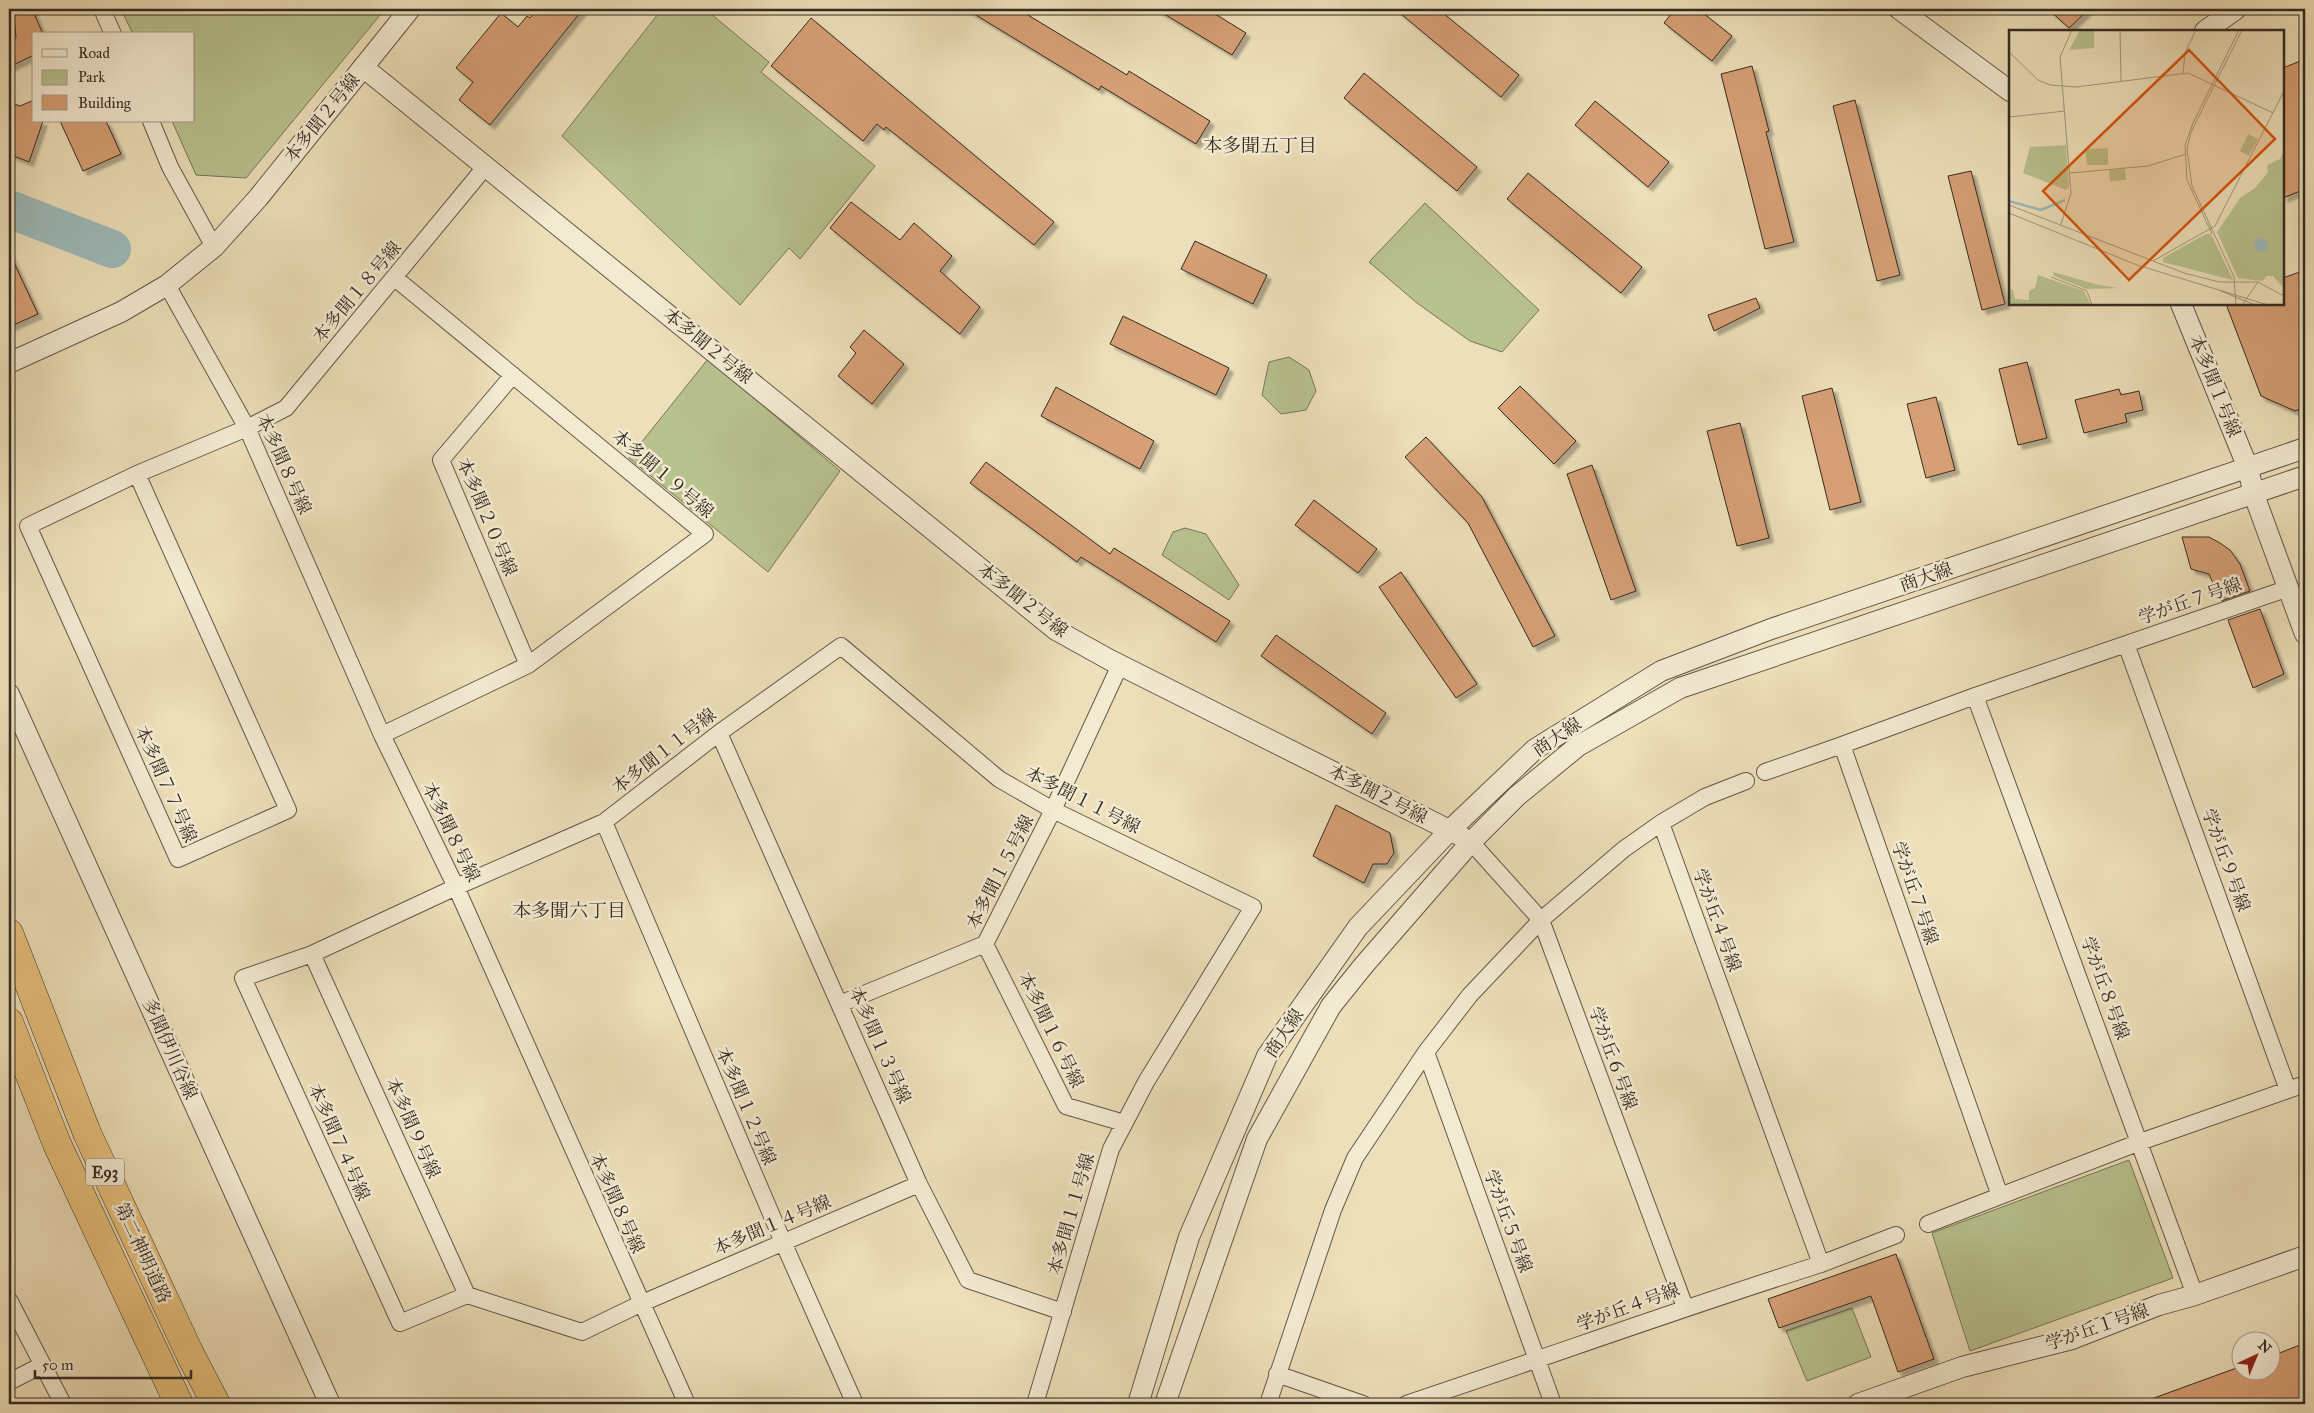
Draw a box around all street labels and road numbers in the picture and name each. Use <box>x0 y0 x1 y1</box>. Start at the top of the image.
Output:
street label: 本多聞２号線 <box>279 69 365 167</box>
street label: 本多聞１８号線 <box>308 237 406 347</box>
street label: 本多聞２号線 <box>659 303 757 389</box>
street label: 本多聞１号線 <box>2185 332 2245 440</box>
street label: 本多聞８号線 <box>252 410 316 518</box>
street label: 本多聞１９号線 <box>608 425 718 523</box>
street label: 本多聞２０号線 <box>452 455 522 579</box>
street label: 本多聞２号線 <box>974 558 1072 642</box>
street label: 商大線 <box>1897 558 1955 596</box>
street label: 学が丘７号線 <box>2135 573 2245 629</box>
street label: 本多聞１１号線 <box>608 704 720 798</box>
street label: 商大線 <box>1528 713 1586 761</box>
street label: 本多聞７７号線 <box>130 722 202 846</box>
street label: 本多聞２号線 <box>1325 760 1431 828</box>
street label: 本多聞１１号線 <box>1022 762 1144 838</box>
street label: 本多聞８号線 <box>417 779 485 885</box>
street label: 学が丘９号線 <box>2197 805 2255 915</box>
street label: 本多聞１５号線 <box>962 811 1038 933</box>
street label: 学が丘７号線 <box>1887 838 1943 948</box>
street label: 学が丘４号線 <box>1688 865 1746 975</box>
street label: 学が丘８号線 <box>2076 933 2134 1043</box>
street label: 本多聞１６号線 <box>1013 969 1089 1091</box>
street label: 本多聞１３号線 <box>844 983 916 1107</box>
street label: 多聞伊川谷線 <box>138 995 202 1103</box>
street label: 学が丘６号線 <box>1584 1003 1642 1113</box>
street label: 商大線 <box>1260 1004 1308 1062</box>
street label: 本多聞１２号線 <box>711 1044 781 1168</box>
street label: 本多聞９号線 <box>381 1074 445 1182</box>
street label: 本多聞７４号線 <box>303 1080 375 1204</box>
street label: 本多聞８号線 <box>585 1149 649 1257</box>
street label: 本多聞１１号線 <box>1043 1150 1099 1278</box>
road number: E93 <box>86 1158 124 1186</box>
street label: 学が丘５号線 <box>1479 1166 1537 1276</box>
street label: 本多聞１４号線 <box>710 1190 834 1260</box>
street label: 第二神明道路 <box>110 1199 176 1307</box>
street label: 学が丘４号線 <box>1573 1278 1683 1336</box>
street label: 学が丘１号線 <box>2042 1299 2152 1355</box>

